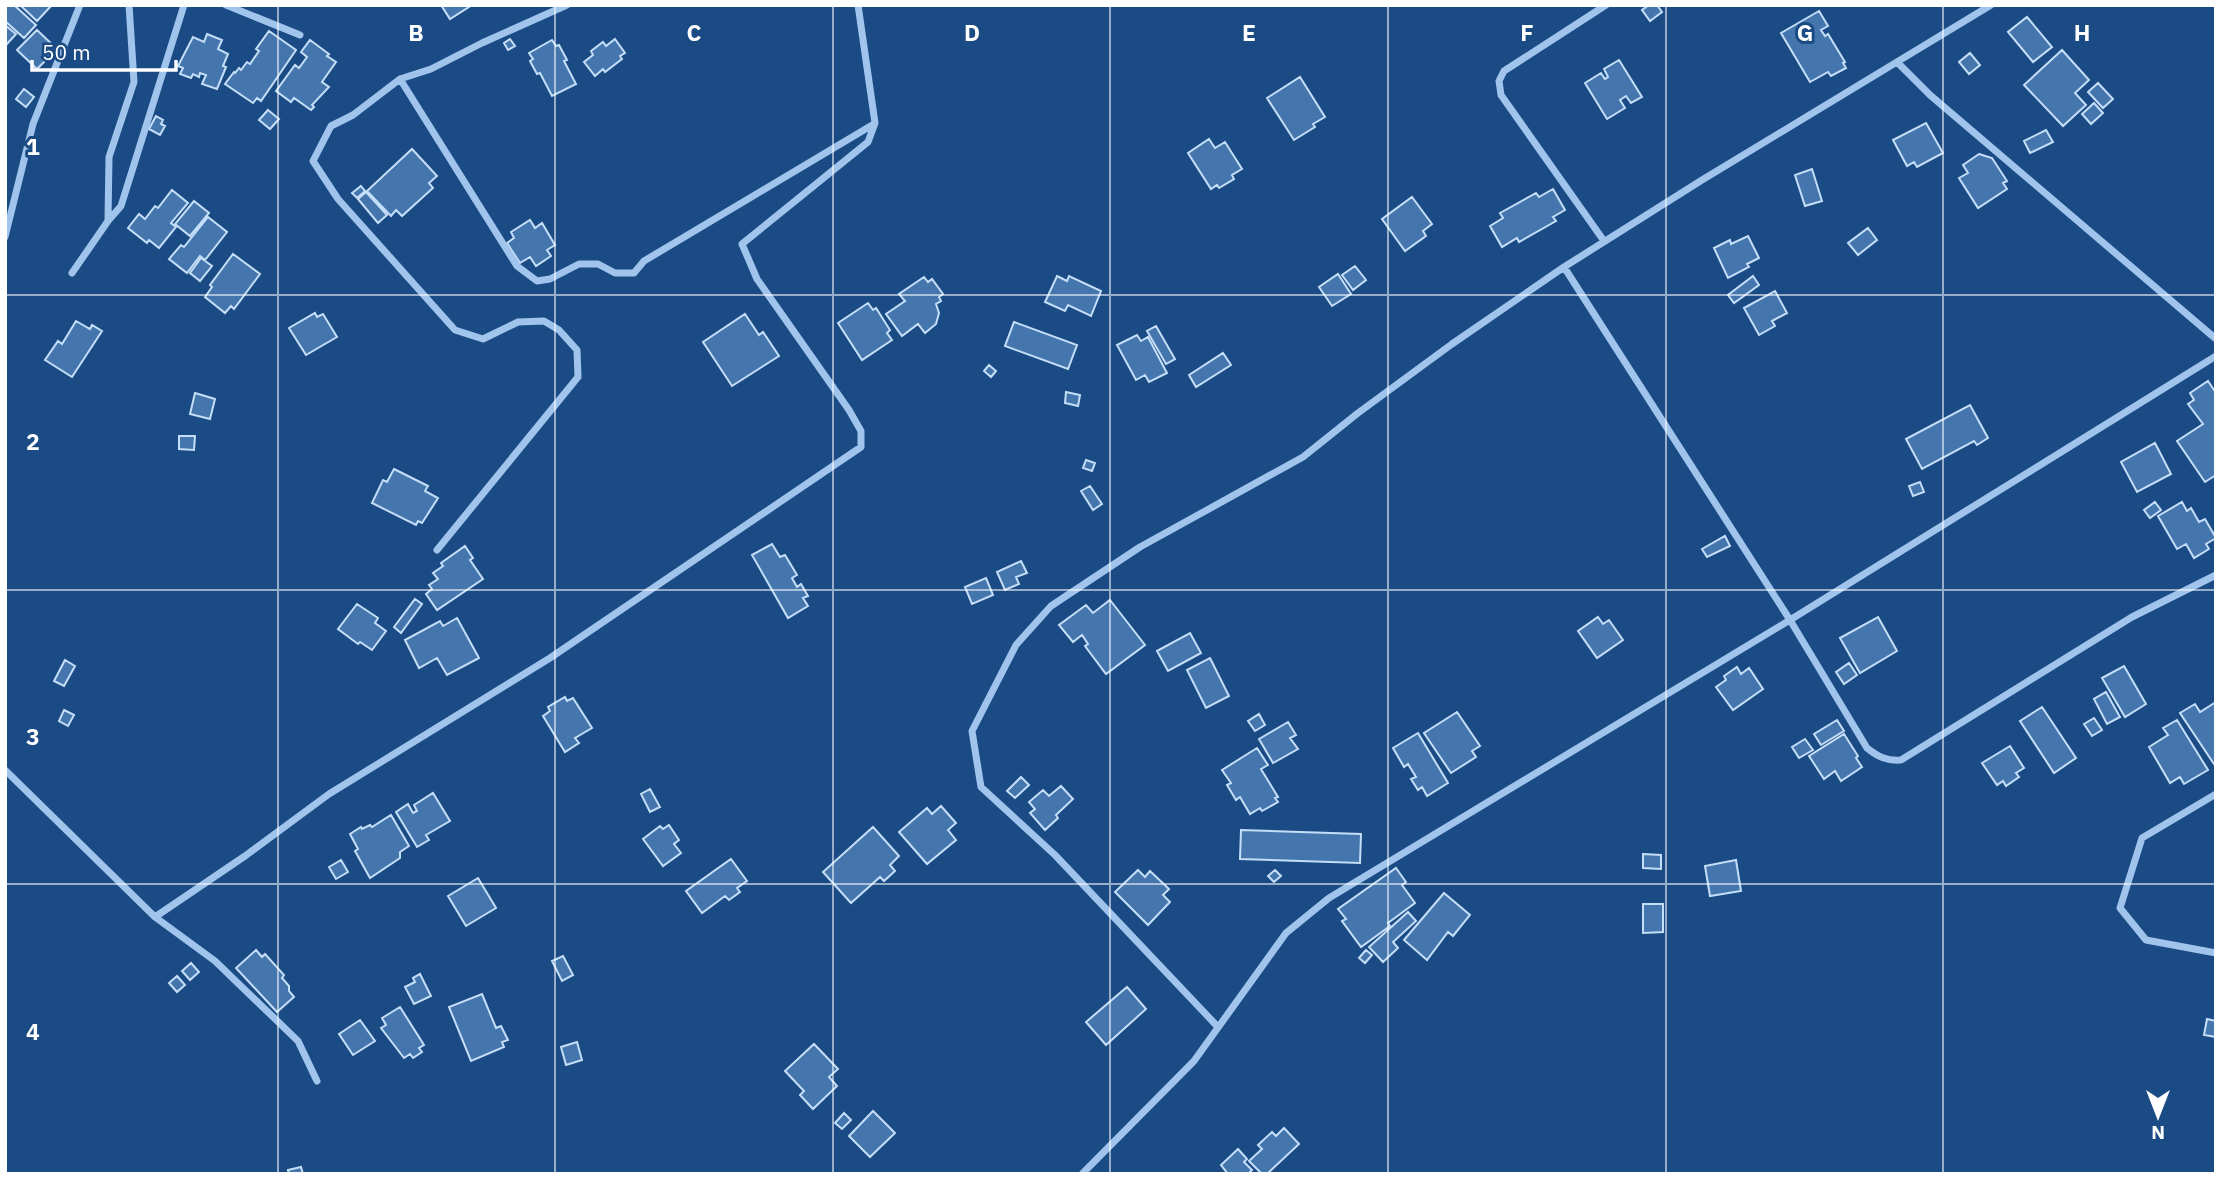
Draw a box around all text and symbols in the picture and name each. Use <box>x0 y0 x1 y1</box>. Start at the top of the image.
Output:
text: B <box>408 17 424 47</box>
text: C <box>687 17 702 47</box>
text: D <box>964 17 980 47</box>
text: E <box>1242 17 1256 47</box>
text: F <box>1520 17 1534 47</box>
text: G <box>1797 17 1813 47</box>
text: H <box>2074 17 2090 47</box>
scale bar <box>32 28 175 72</box>
text: 50 m <box>42 38 91 66</box>
text: 1 <box>26 131 40 161</box>
text: 2 <box>26 426 40 456</box>
text: 3 <box>26 721 40 751</box>
text: 4 <box>26 1016 40 1046</box>
north arrow <box>2123 1081 2193 1151</box>
text: N <box>2151 1121 2165 1145</box>

